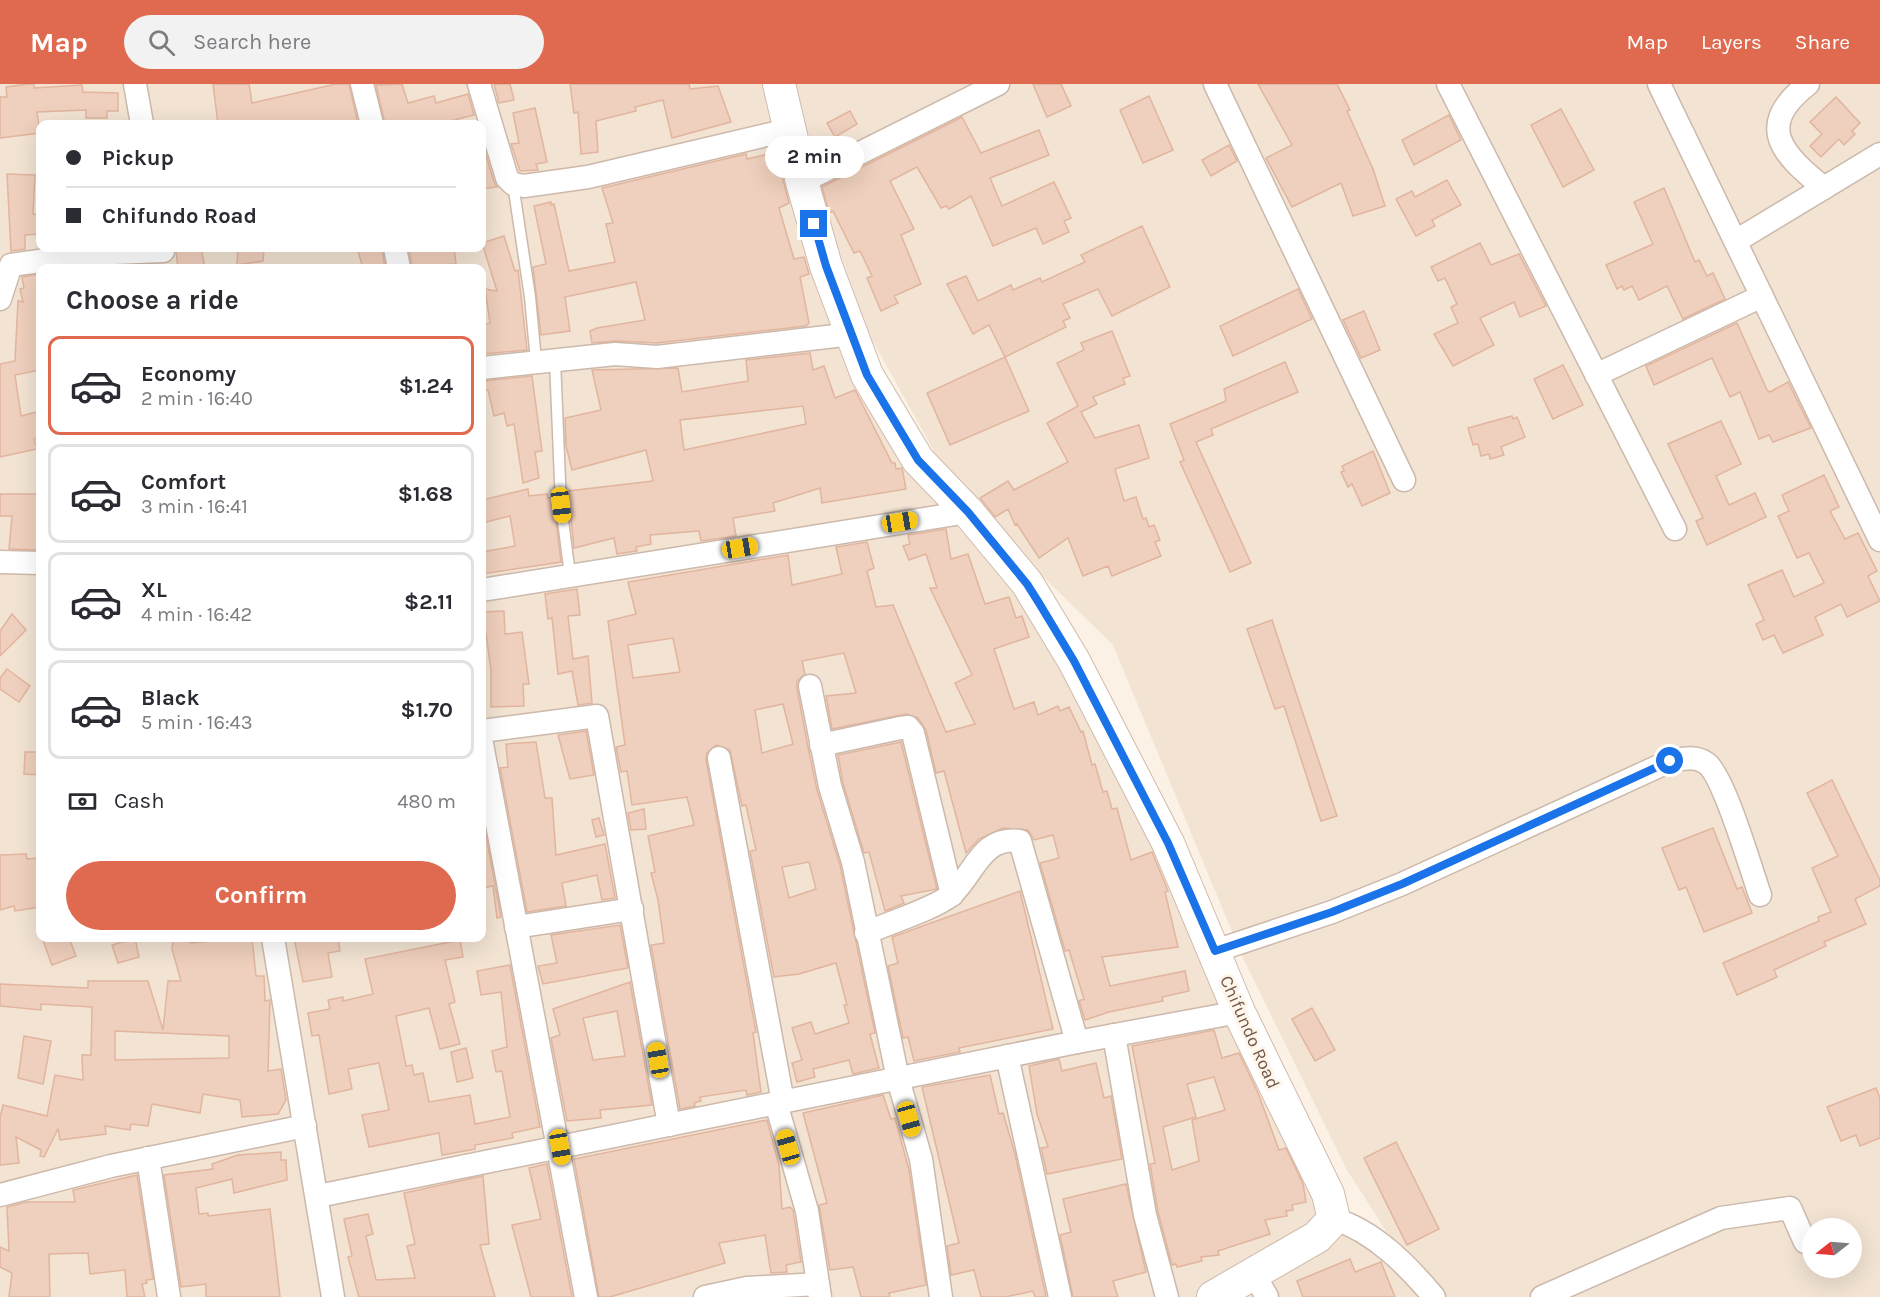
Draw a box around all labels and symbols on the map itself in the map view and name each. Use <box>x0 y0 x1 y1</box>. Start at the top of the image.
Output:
callout: 2 min <box>764 137 864 179</box>
route end <box>800 210 827 237</box>
car <box>550 486 572 524</box>
car <box>881 510 919 534</box>
car <box>721 536 759 560</box>
route start <box>1656 747 1683 774</box>
street label: Chifundo Road <box>1215 972 1285 1092</box>
car <box>646 1041 670 1079</box>
car <box>895 1099 923 1139</box>
car <box>774 1127 802 1167</box>
car <box>548 1128 572 1166</box>
north arrow <box>1802 1218 1862 1278</box>

